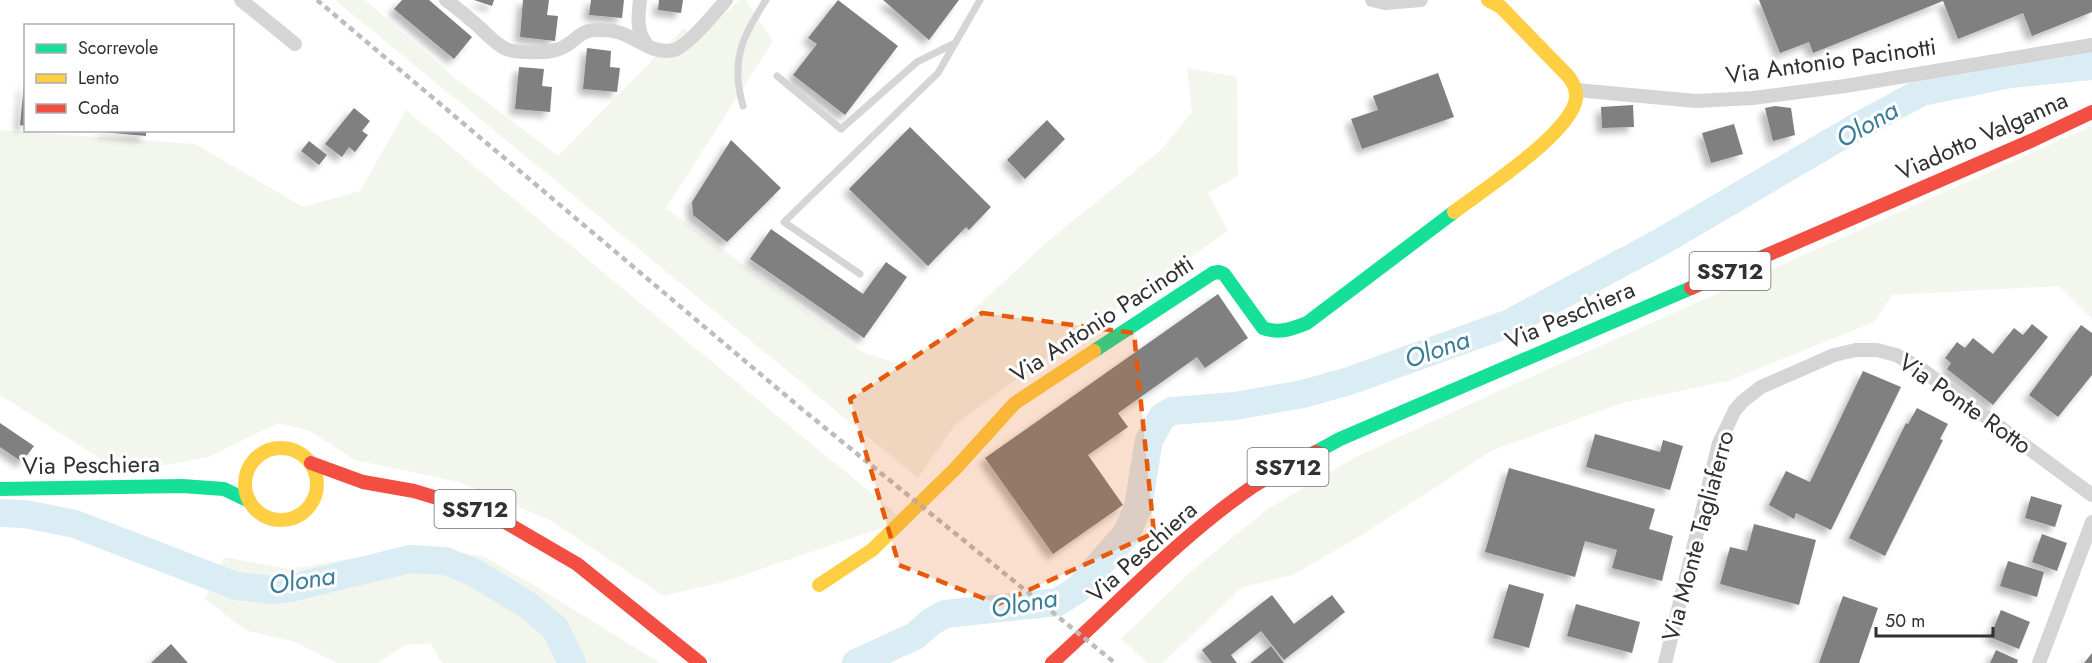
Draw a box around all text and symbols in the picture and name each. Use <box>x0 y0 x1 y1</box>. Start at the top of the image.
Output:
legend <box>24 24 234 132</box>
street label: Via Antonio Pacinotti <box>1723 28 1939 93</box>
text: Scorrevole <box>78 35 158 61</box>
text: Lento <box>78 65 119 91</box>
street label: Viadotto Valganna <box>1890 82 2073 189</box>
water label: Olona <box>1828 90 1906 157</box>
text: Coda <box>78 95 119 121</box>
street label: Via Antonio Pacinotti <box>1003 246 1200 391</box>
road number: SS712 <box>1690 252 1770 290</box>
street label: Via Peschiera <box>1500 272 1640 358</box>
water label: Olona <box>1399 320 1476 378</box>
street label: Via Ponte Rotto <box>1892 345 2039 463</box>
street label: Via Monte Tagliaferro <box>1653 427 1743 645</box>
street label: Via Peschiera <box>22 446 160 483</box>
road number: SS712 <box>1248 448 1328 486</box>
road number: SS712 <box>434 490 516 528</box>
street label: Via Peschiera <box>1079 493 1205 611</box>
water label: Olona <box>266 556 339 604</box>
water label: Olona <box>988 578 1061 628</box>
scale bar <box>1876 600 1993 638</box>
text: 50 m <box>1885 608 1925 634</box>

